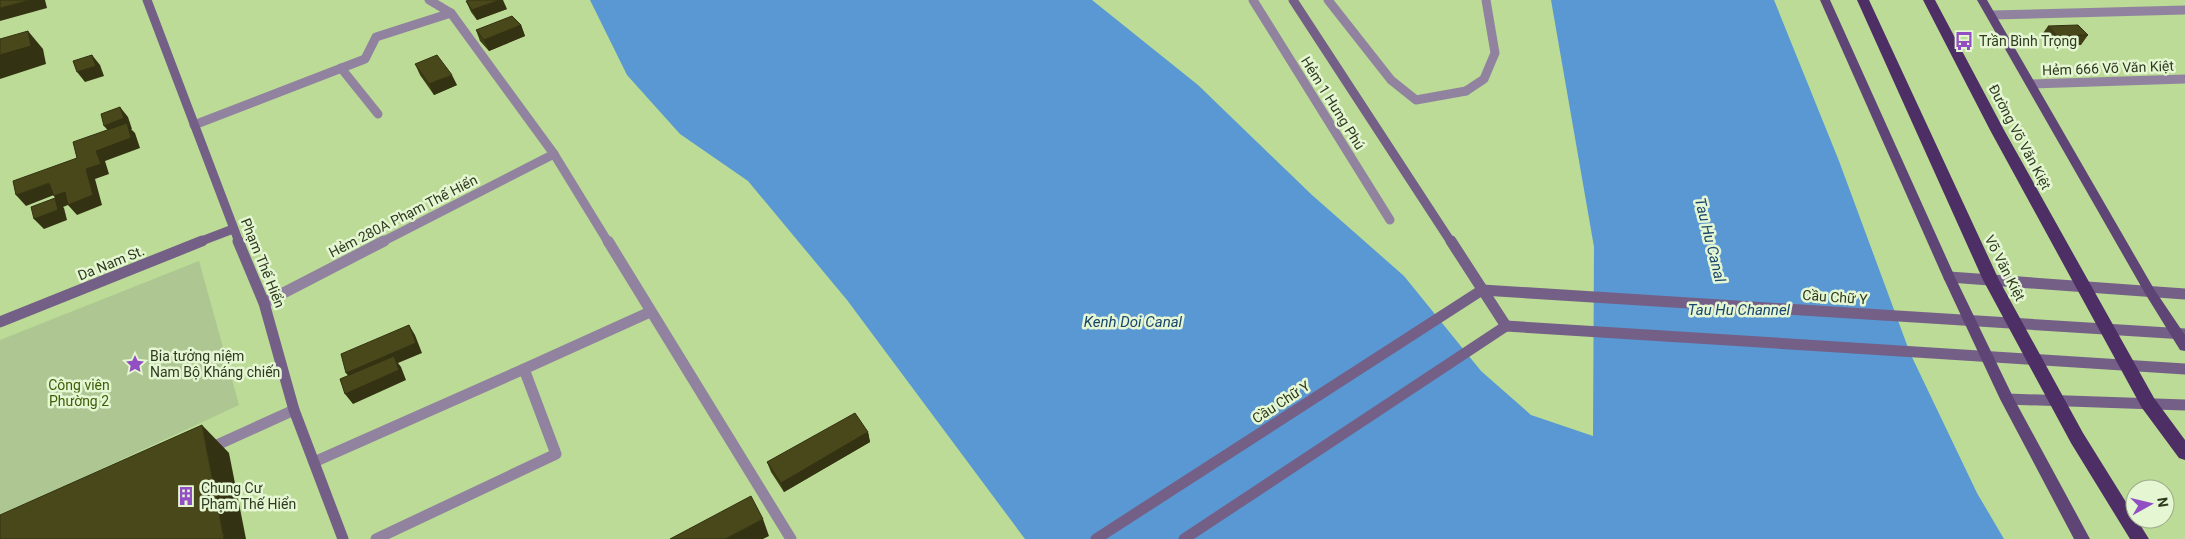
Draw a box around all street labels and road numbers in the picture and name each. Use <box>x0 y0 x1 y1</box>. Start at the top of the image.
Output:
street label: Hẻm 1 Hưng Phú <box>1298 54 1368 152</box>
street label: Hẻm 666 Võ Văn Kiệt <box>2042 58 2175 78</box>
street label: Đường Võ Văn Kiệt <box>1986 82 2055 193</box>
street label: Hẻm 280A Phạm Thế Hiển <box>326 172 480 260</box>
street label: Phạm Thế Hiển <box>238 216 288 310</box>
street label: Võ Văn Kiệt <box>1982 232 2029 304</box>
street label: Da Nam St. <box>75 242 147 284</box>
street label: Cầu Chữ Y <box>1802 287 1869 307</box>
street label: Cầu Chữ Y <box>1249 377 1313 426</box>

